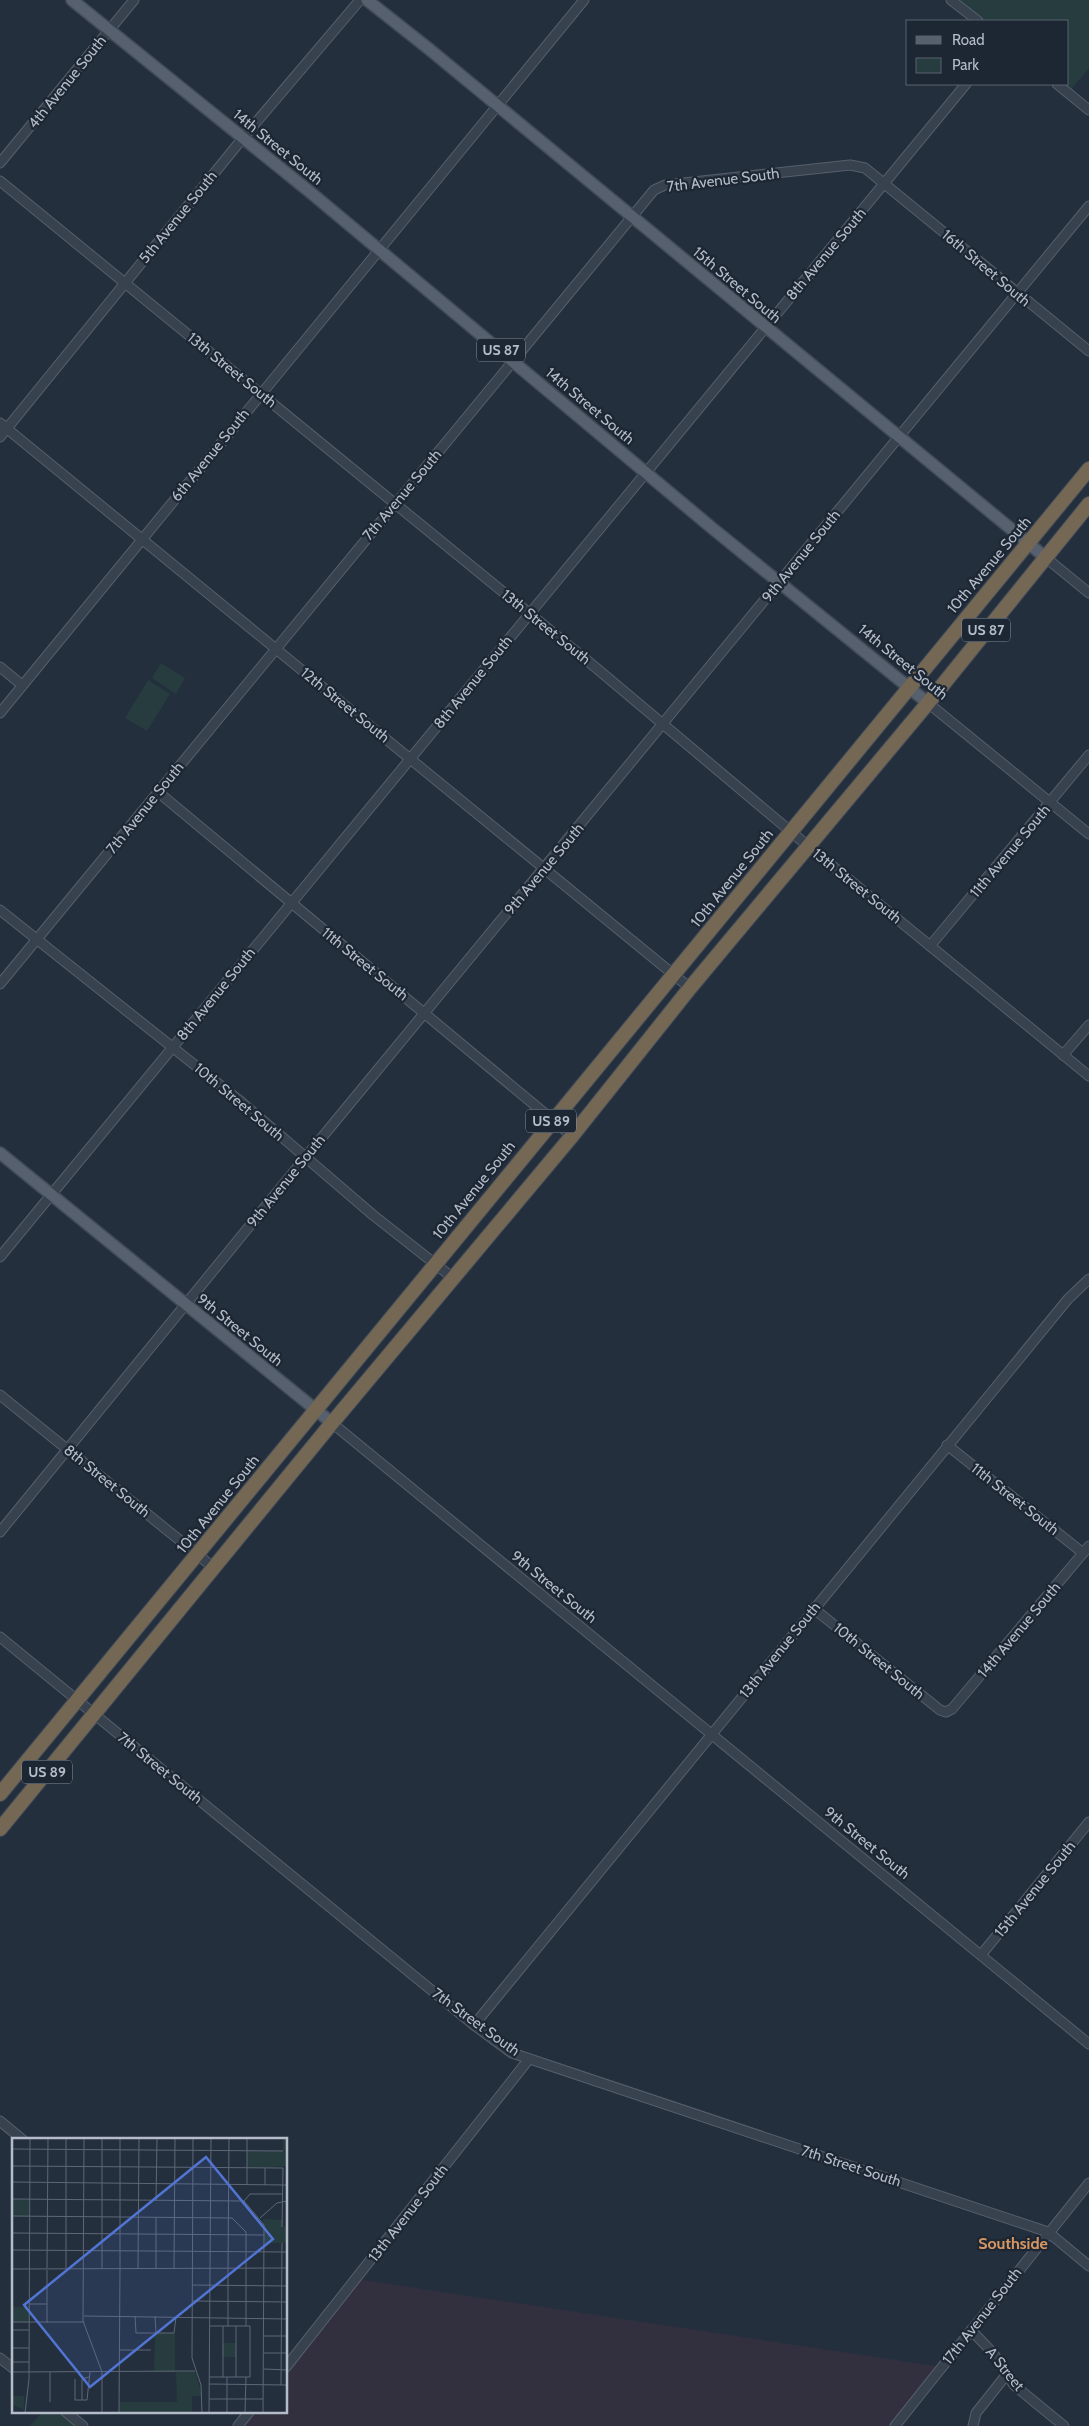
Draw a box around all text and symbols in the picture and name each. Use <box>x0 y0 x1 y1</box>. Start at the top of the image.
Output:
legend <box>906 20 1069 85</box>
text: Road <box>952 31 985 49</box>
street label: 4th Avenue South <box>24 32 110 132</box>
text: Park <box>952 56 979 74</box>
street label: 14th Street South <box>230 105 326 189</box>
street label: 7th Avenue South <box>666 164 780 196</box>
street label: 5th Avenue South <box>135 167 221 267</box>
street label: 8th Avenue South <box>782 204 870 304</box>
street label: 16th Street South <box>938 226 1034 310</box>
street label: 15th Street South <box>689 243 785 327</box>
street label: 13th Street South <box>184 329 280 411</box>
road number: US 87 <box>477 338 525 362</box>
street label: 14th Street South <box>542 364 638 448</box>
street label: 6th Avenue South <box>167 405 253 505</box>
street label: 7th Avenue South <box>359 446 445 544</box>
street label: 9th Avenue South <box>758 506 844 606</box>
street label: 10th Avenue South <box>943 513 1035 617</box>
street label: 13th Street South <box>498 586 594 668</box>
road number: US 87 <box>962 618 1010 642</box>
street label: 14th Street South <box>855 620 951 704</box>
street label: 8th Avenue South <box>430 632 516 732</box>
street label: 12th Street South <box>297 664 393 746</box>
street label: 7th Avenue South <box>102 758 188 858</box>
street label: 11th Avenue South <box>966 801 1054 901</box>
street label: 9th Avenue South <box>500 820 588 918</box>
street label: 10th Avenue South <box>687 825 777 931</box>
street label: 13th Street South <box>809 845 905 927</box>
street label: 11th Street South <box>318 924 412 1004</box>
street label: 8th Avenue South <box>173 944 259 1044</box>
street label: 10th Street South <box>190 1059 288 1145</box>
road number: US 89 <box>526 1110 576 1132</box>
street label: 9th Avenue South <box>243 1131 329 1231</box>
street label: 10th Avenue South <box>429 1137 519 1243</box>
street label: 9th Street South <box>194 1290 286 1370</box>
street label: 8th Street South <box>60 1441 154 1521</box>
street label: 10th Avenue South <box>173 1451 263 1557</box>
street label: 11th Street South <box>968 1459 1062 1539</box>
street label: 9th Street South <box>508 1547 600 1627</box>
street label: 14th Avenue South <box>974 1579 1064 1681</box>
street label: 13th Avenue South <box>736 1598 824 1702</box>
street label: 10th Street South <box>830 1619 928 1703</box>
street label: 7th Street South <box>114 1728 206 1808</box>
road number: US 89 <box>22 1760 72 1784</box>
street label: 9th Street South <box>821 1803 913 1883</box>
street label: 15th Avenue South <box>991 1837 1079 1941</box>
street label: 7th Street South <box>429 1984 523 2060</box>
inset map <box>12 2138 288 2414</box>
street label: 7th Street South <box>799 2141 903 2191</box>
street label: 13th Avenue South <box>364 2161 452 2265</box>
district label: Southside <box>978 2234 1048 2253</box>
street label: 17th Avenue South <box>939 2264 1025 2368</box>
street label: A Street <box>982 2343 1028 2395</box>

